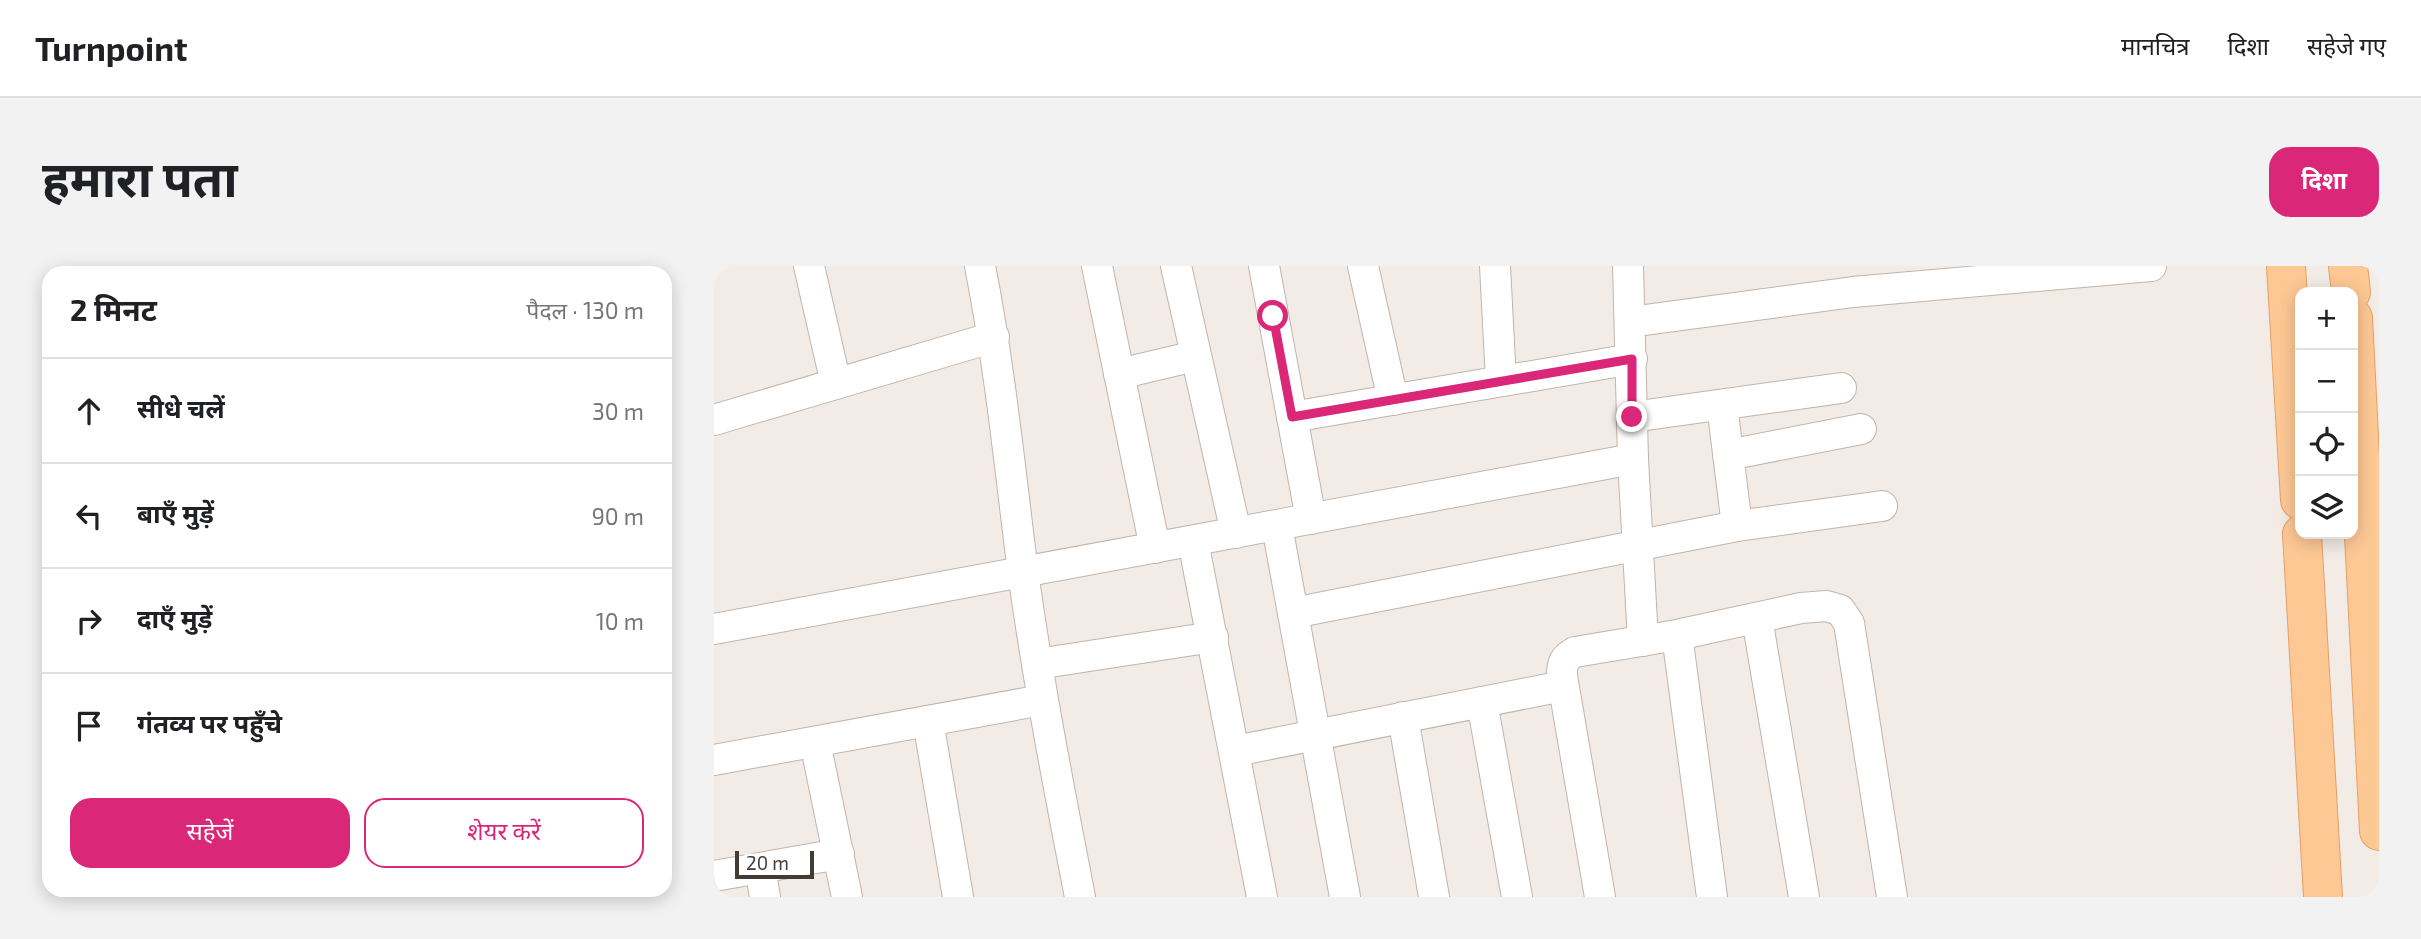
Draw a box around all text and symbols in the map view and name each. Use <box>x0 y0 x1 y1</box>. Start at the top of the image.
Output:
text: Turnpoint <box>35 28 188 68</box>
text: मानचित्र <box>2121 31 2190 60</box>
text: दिशा <box>2228 31 2269 60</box>
text: सहेजे गए <box>2307 31 2386 60</box>
button: दिशा <box>2269 147 2379 217</box>
text: हमारा पता <box>42 148 238 207</box>
map controls <box>2295 287 2358 539</box>
button: + <box>2295 287 2358 350</box>
text: 2 मिनट <box>70 291 157 327</box>
text: पैदल · 130 m <box>526 296 644 324</box>
route start <box>1257 300 1288 331</box>
button: − <box>2295 350 2358 413</box>
icon: ahead <box>70 392 108 430</box>
text: सीधे चलें <box>137 392 225 423</box>
text: 30 m <box>592 397 644 425</box>
route end <box>1616 401 1647 432</box>
button: locate <box>2295 413 2358 476</box>
button: layers <box>2295 476 2358 539</box>
icon: left <box>70 497 108 535</box>
text: बाएँ मुड़ें <box>137 497 214 528</box>
text: 90 m <box>592 502 644 530</box>
icon: right <box>70 602 108 640</box>
text: दाएँ मुड़ें <box>137 602 212 633</box>
text: 10 m <box>596 607 644 635</box>
icon: arrive <box>70 707 108 745</box>
text: गंतव्य पर पहुँचे <box>137 707 282 738</box>
button: सहेजें <box>70 798 350 868</box>
button: शेयर करें <box>364 798 644 868</box>
scale bar <box>735 848 814 880</box>
text: 20 m <box>746 851 789 874</box>

